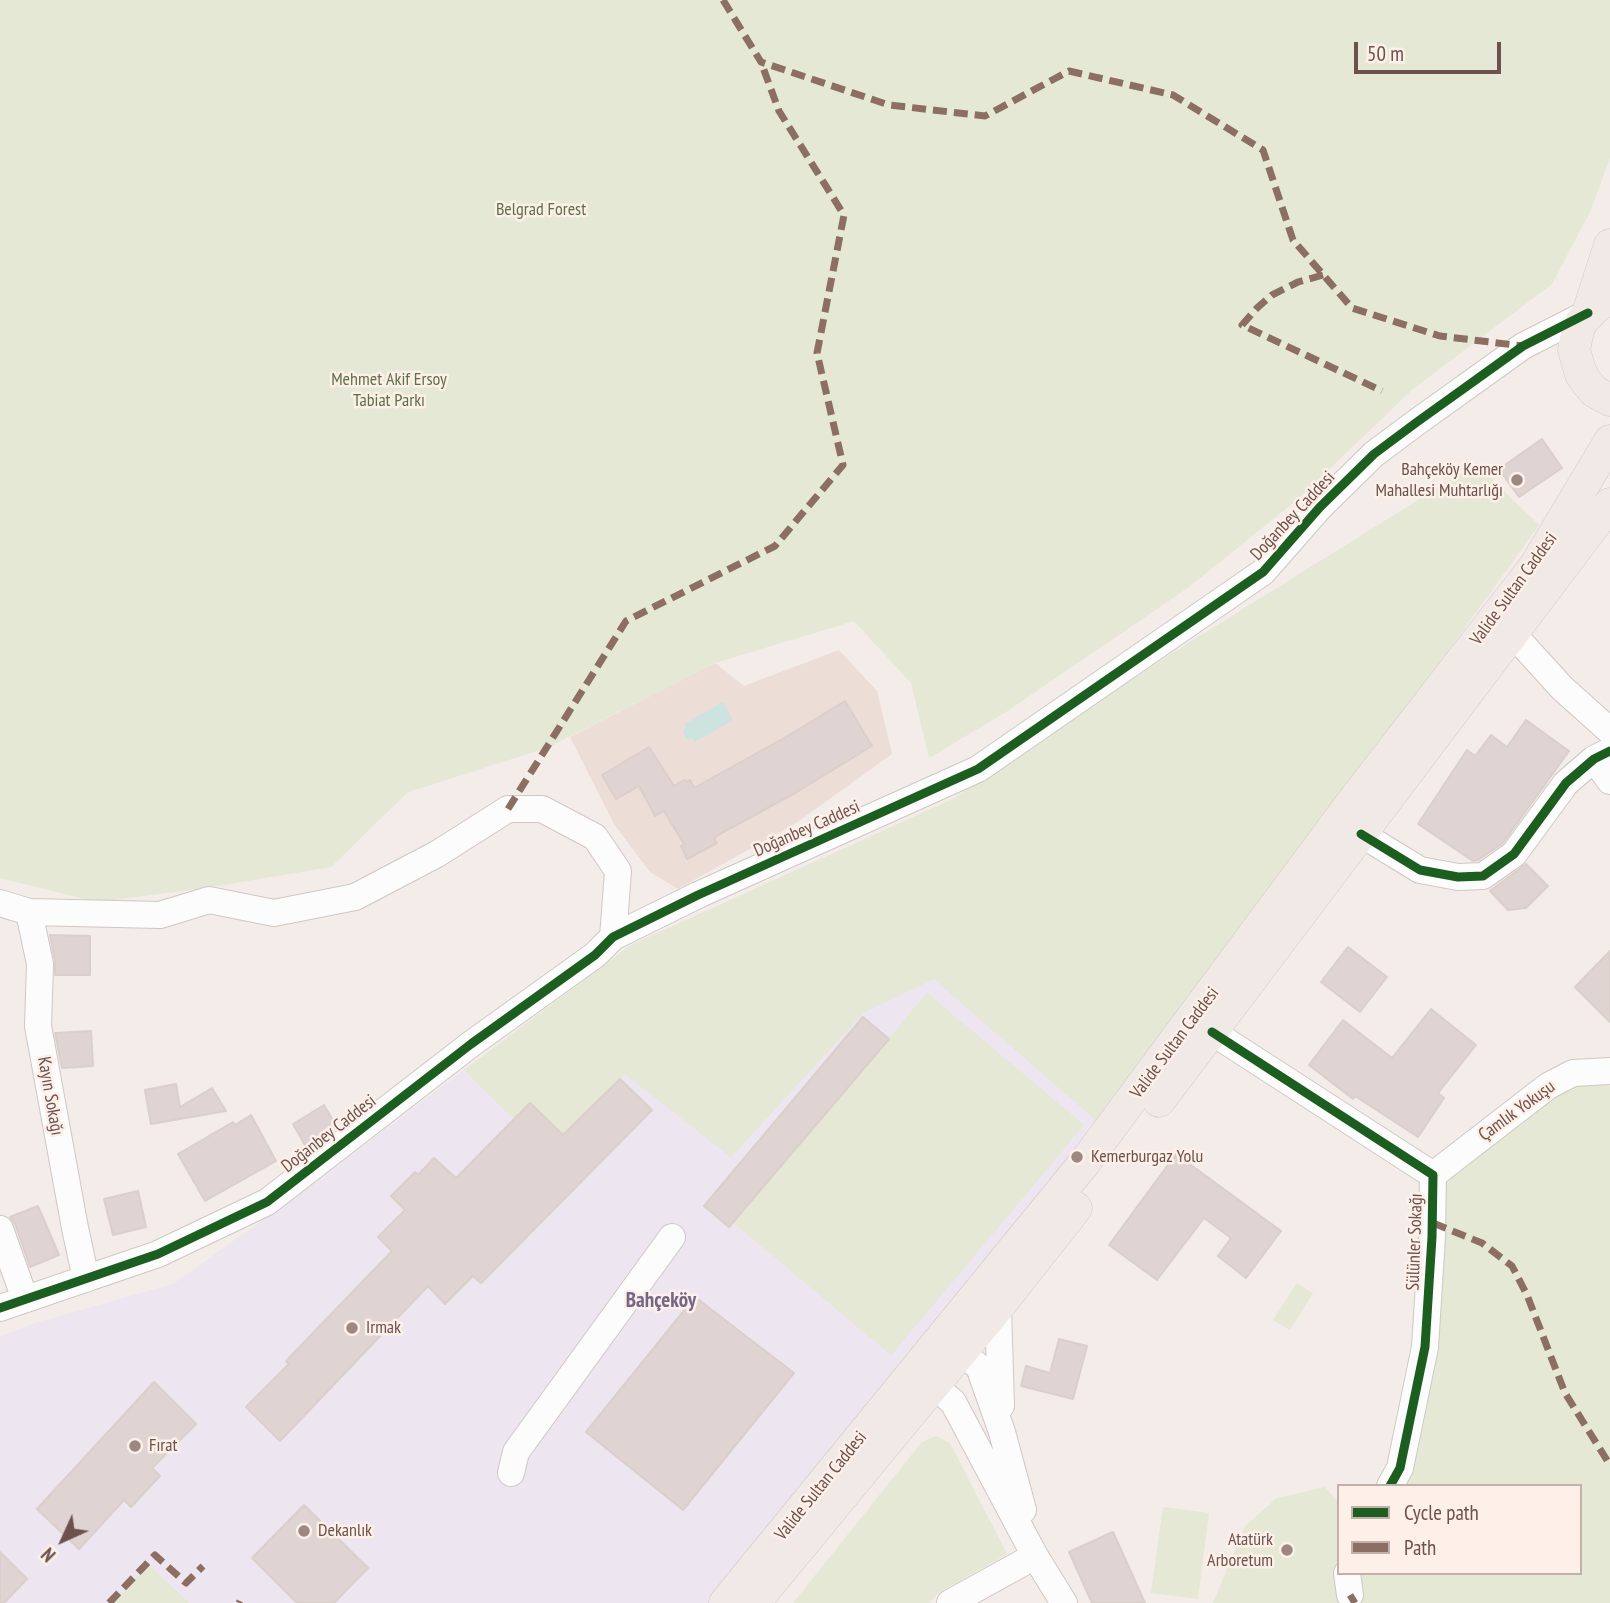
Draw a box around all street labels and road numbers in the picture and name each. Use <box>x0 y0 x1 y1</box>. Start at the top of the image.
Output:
street label: Doğanbey Caddesi <box>1246 467 1340 565</box>
street label: Valide Sultan Caddesi <box>1466 529 1562 649</box>
street label: Doğanbey Caddesi <box>751 796 863 862</box>
street label: Valide Sultan Caddesi <box>1126 983 1224 1103</box>
street label: Kayın Sokağı <box>32 1055 68 1137</box>
street label: Çamlık Yokuşu <box>1475 1076 1559 1146</box>
street label: Doğanbey Caddesi <box>277 1090 381 1178</box>
street label: Sülünler Sokağı <box>1403 1193 1427 1291</box>
street label: Valide Sultan Caddesi <box>771 1427 871 1545</box>

